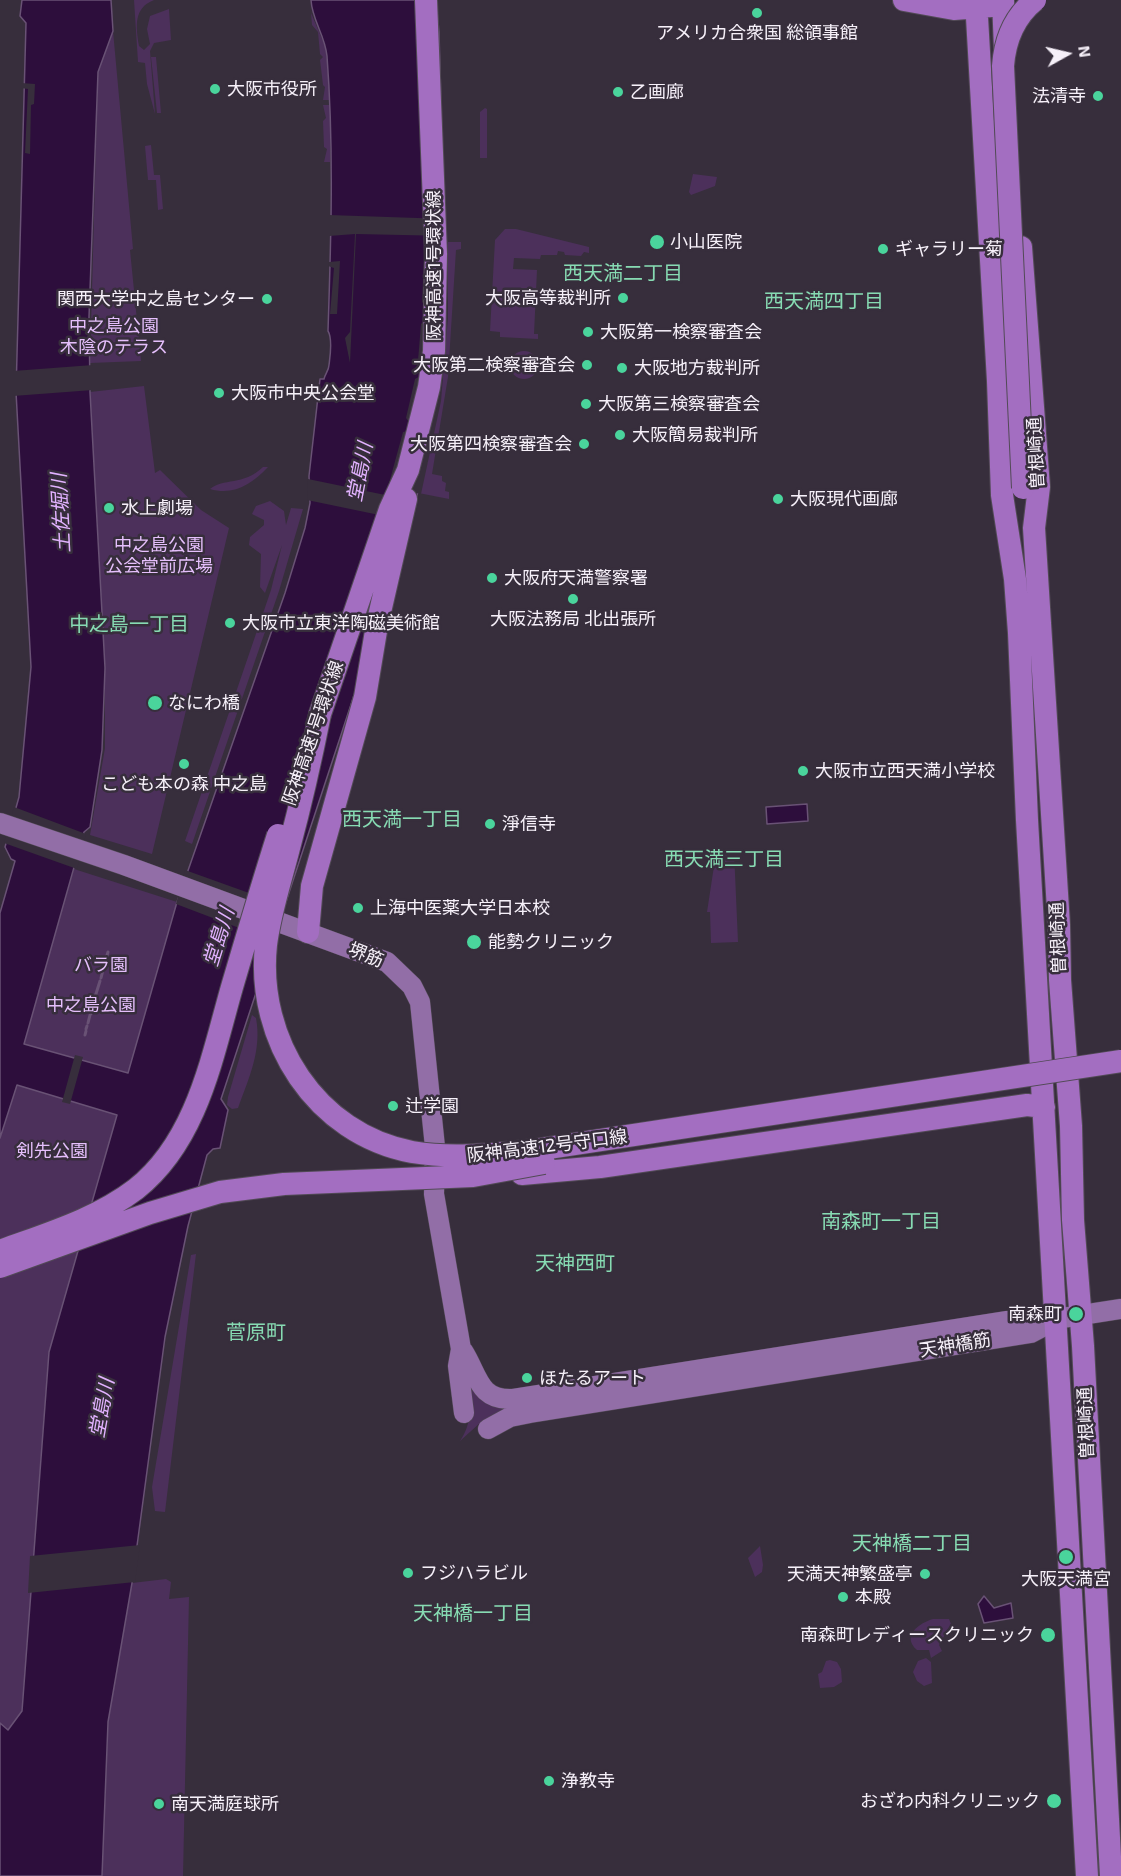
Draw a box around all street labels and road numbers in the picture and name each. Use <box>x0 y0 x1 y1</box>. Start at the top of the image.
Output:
street label: 阪神高速1号環状線 <box>423 190 445 342</box>
street label: 曽根崎通 <box>1023 416 1049 490</box>
street label: 阪神高速1号環状線 <box>278 658 348 808</box>
street label: 曽根崎通 <box>1046 902 1070 974</box>
street label: 堺筋 <box>345 938 387 972</box>
street label: 阪神高速12号守口線 <box>466 1125 628 1167</box>
street label: 天神橋筋 <box>918 1329 992 1361</box>
street label: 曽根崎通 <box>1074 1387 1098 1459</box>

